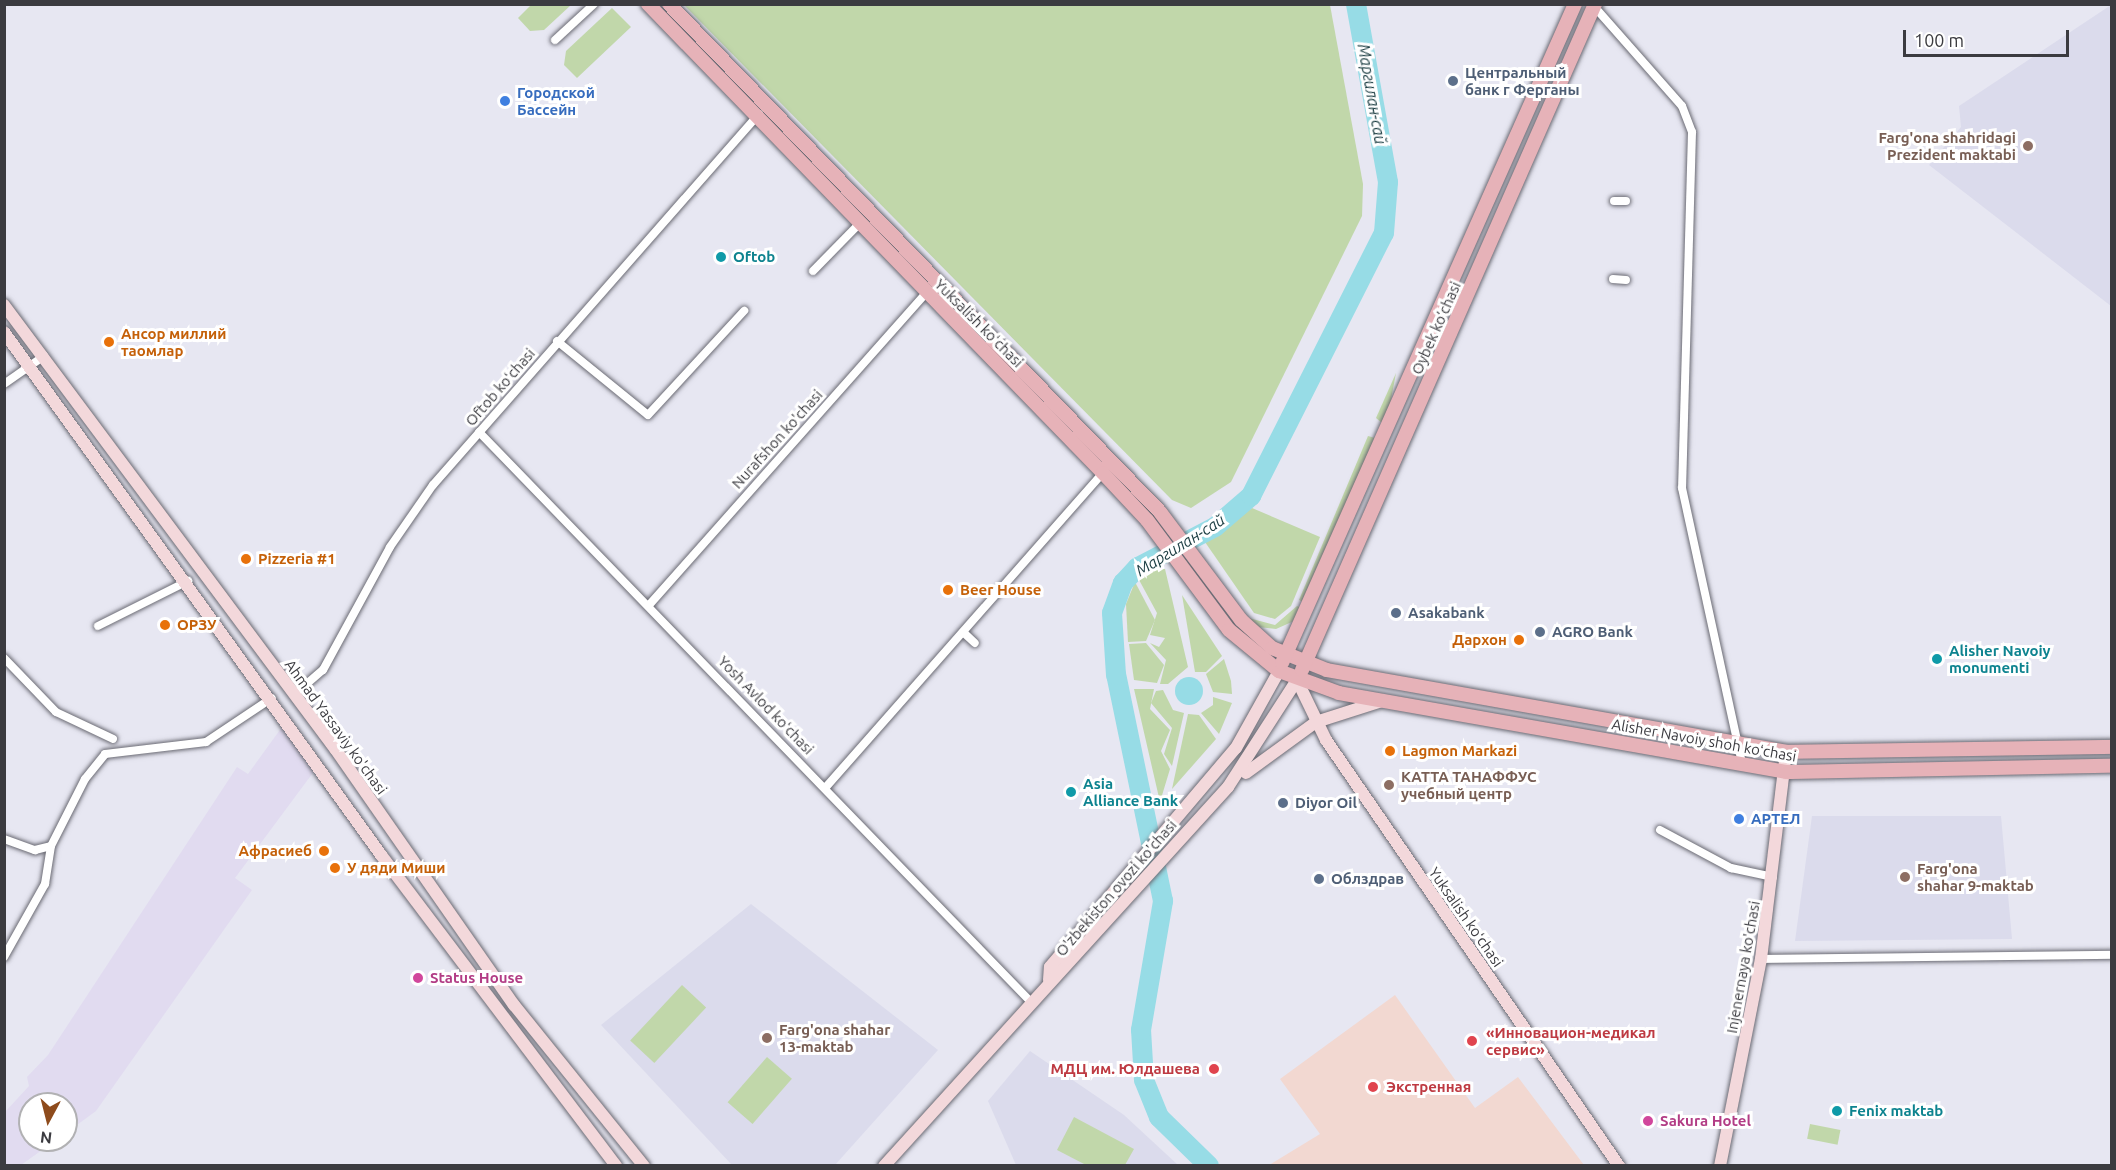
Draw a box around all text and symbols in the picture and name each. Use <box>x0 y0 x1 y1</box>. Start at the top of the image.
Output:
scale bar <box>1906 18 2072 56</box>
text: 100 m <box>1914 30 1964 50</box>
water label: Маргилан-сай <box>1354 42 1390 146</box>
place label: Центральный банк г Ферганы <box>1465 63 1580 98</box>
marker: Центральный банк г Ферганы <box>1446 74 1460 88</box>
place label: Городской Бассейн <box>517 83 595 118</box>
marker: Городской Бассейн <box>498 94 512 108</box>
place label: Farg'ona shahridagi Prezident maktabi <box>1879 128 2016 163</box>
marker: Farg'ona shahridagi Prezident maktabi <box>2021 139 2035 153</box>
place label: Oftob <box>733 248 775 266</box>
marker: Oftob <box>714 250 728 264</box>
street label: Yuksalish koʻchasi <box>931 275 1027 371</box>
street label: Oybek ko‘chasi <box>1408 279 1464 377</box>
place label: Ансор миллий таомлар <box>121 324 226 359</box>
marker: Ансор миллий таомлар <box>102 335 116 349</box>
street label: Oftob koʻchasi <box>461 344 539 430</box>
street label: Nurafshon ko'chasi <box>728 386 826 492</box>
water label: Маргилан-сай <box>1132 510 1228 580</box>
place label: Pizzeria #1 <box>258 550 336 568</box>
marker: Pizzeria #1 <box>239 552 253 566</box>
place label: Beer House <box>960 581 1041 599</box>
marker: Beer House <box>941 583 955 597</box>
place label: Asakabank <box>1408 604 1485 622</box>
marker: Asakabank <box>1389 606 1403 620</box>
place label: ОРЗУ <box>177 616 217 634</box>
marker: ОРЗУ <box>158 618 172 632</box>
place label: AGRO Bank <box>1552 623 1633 641</box>
marker: AGRO Bank <box>1533 625 1547 639</box>
place label: Дархон <box>1452 631 1507 649</box>
marker: Дархон <box>1512 633 1526 647</box>
place label: Alisher Navoiy monumenti <box>1949 641 2050 676</box>
street label: Yosh Avlod koʻchasi <box>714 652 818 758</box>
marker: Alisher Navoiy monumenti <box>1930 652 1944 666</box>
street label: Ahmad Yassaviy ko'chasi <box>281 656 391 798</box>
street label: Alisher Navoiy shoh koʻchasi <box>1610 715 1798 765</box>
place label: Lagmon Markazi <box>1402 742 1517 760</box>
marker: Lagmon Markazi <box>1383 744 1397 758</box>
place label: КАТТА ТАНАФФУС учебный центр <box>1401 767 1536 802</box>
place label: Asia Alliance Bank <box>1083 774 1178 809</box>
marker: КАТТА ТАНАФФУС учебный центр <box>1382 778 1396 792</box>
marker: Asia Alliance Bank <box>1064 785 1078 799</box>
place label: Diyor Oil <box>1295 794 1357 812</box>
marker: Diyor Oil <box>1276 796 1290 810</box>
place label: АРТЕЛ <box>1751 810 1801 828</box>
marker: АРТЕЛ <box>1732 812 1746 826</box>
street label: O'zbekiston ovozi ko'chasi <box>1052 816 1180 960</box>
place label: Афрасиеб <box>238 842 312 860</box>
marker: Афрасиеб <box>317 844 331 858</box>
place label: У дяди Миши <box>347 859 445 877</box>
place label: Farg'ona shahar 9-maktab <box>1917 859 2034 894</box>
marker: У дяди Миши <box>328 861 342 875</box>
street label: Yuksalish koʻchasi <box>1425 864 1507 970</box>
place label: Облздрав <box>1331 870 1404 888</box>
marker: Farg'ona shahar 9-maktab <box>1898 870 1912 884</box>
marker: Облздрав <box>1312 872 1326 886</box>
street label: Injenernaya ko'chasi <box>1722 899 1764 1035</box>
place label: Status House <box>430 969 523 987</box>
marker: Status House <box>411 971 425 985</box>
place label: Farg'ona shahar 13-maktab <box>779 1020 890 1055</box>
place label: «Инновацион-медикал сервис» <box>1486 1023 1656 1058</box>
marker: Farg'ona shahar 13-maktab <box>760 1031 774 1045</box>
marker: «Инновацион-медикал сервис» <box>1463 1032 1481 1050</box>
place label: МДЦ им. Юлдашева <box>1051 1060 1200 1078</box>
marker: МДЦ им. Юлдашева <box>1205 1060 1223 1078</box>
marker: Экстренная <box>1364 1078 1382 1096</box>
place label: Экстренная <box>1386 1078 1471 1096</box>
north arrow <box>18 1092 78 1152</box>
place label: Fenix maktab <box>1849 1102 1943 1120</box>
marker: Fenix maktab <box>1830 1104 1844 1118</box>
place label: Sakura Hotel <box>1660 1112 1751 1130</box>
marker: Sakura Hotel <box>1641 1114 1655 1128</box>
text: N <box>39 1128 53 1148</box>

